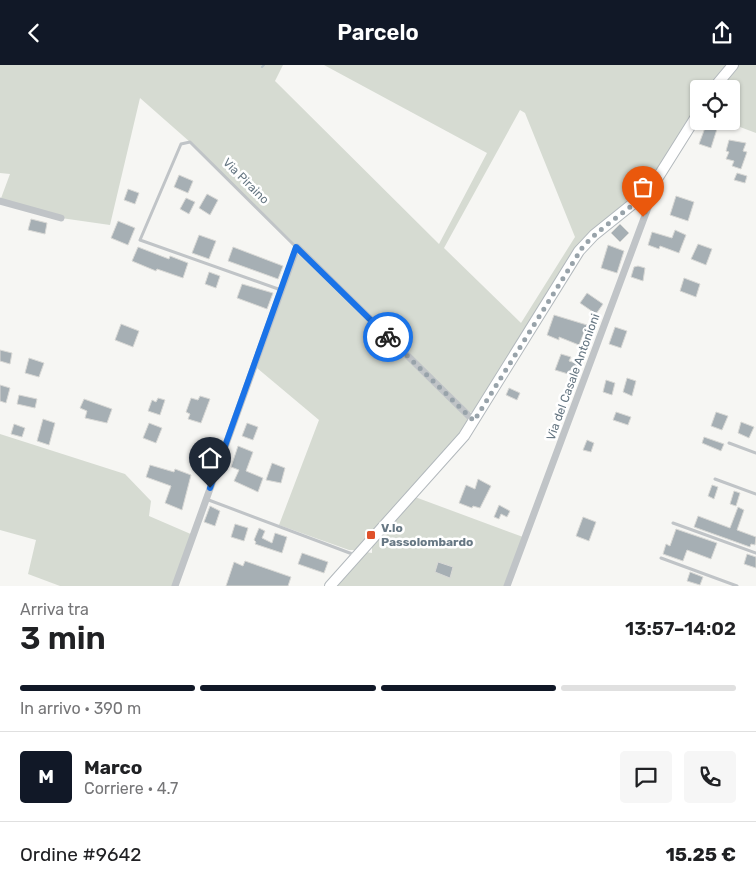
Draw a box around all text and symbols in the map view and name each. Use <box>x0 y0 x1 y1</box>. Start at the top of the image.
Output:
icon: back <box>20 19 48 47</box>
text: Parcelo <box>337 19 419 46</box>
icon: share <box>708 19 736 47</box>
map controls <box>690 80 740 130</box>
button: locate <box>690 80 740 130</box>
street label: Via Piraino <box>220 155 272 207</box>
pin <box>622 166 664 217</box>
icon: bag <box>629 173 657 201</box>
courier <box>363 312 413 362</box>
street label: Via del Casale Antonioni <box>544 312 602 442</box>
icon: bike <box>374 323 402 351</box>
pin <box>189 437 231 488</box>
icon: home <box>196 444 224 472</box>
place label: V.lo Passolombardo <box>381 521 473 549</box>
marker: V.lo Passolombardo <box>365 529 377 541</box>
text: Arriva tra <box>20 600 89 619</box>
text: 13:57–14:02 <box>625 617 736 640</box>
text: 3 min <box>20 619 106 657</box>
text: In arrivo · 390 m <box>20 699 141 718</box>
button: chat <box>620 751 672 803</box>
button: phone <box>684 751 736 803</box>
text: Marco <box>84 756 142 779</box>
text: M <box>38 765 54 788</box>
text: Corriere · 4.7 <box>84 779 178 798</box>
text: Ordine #9642 <box>20 843 141 866</box>
text: 15.25 € <box>665 843 736 866</box>

